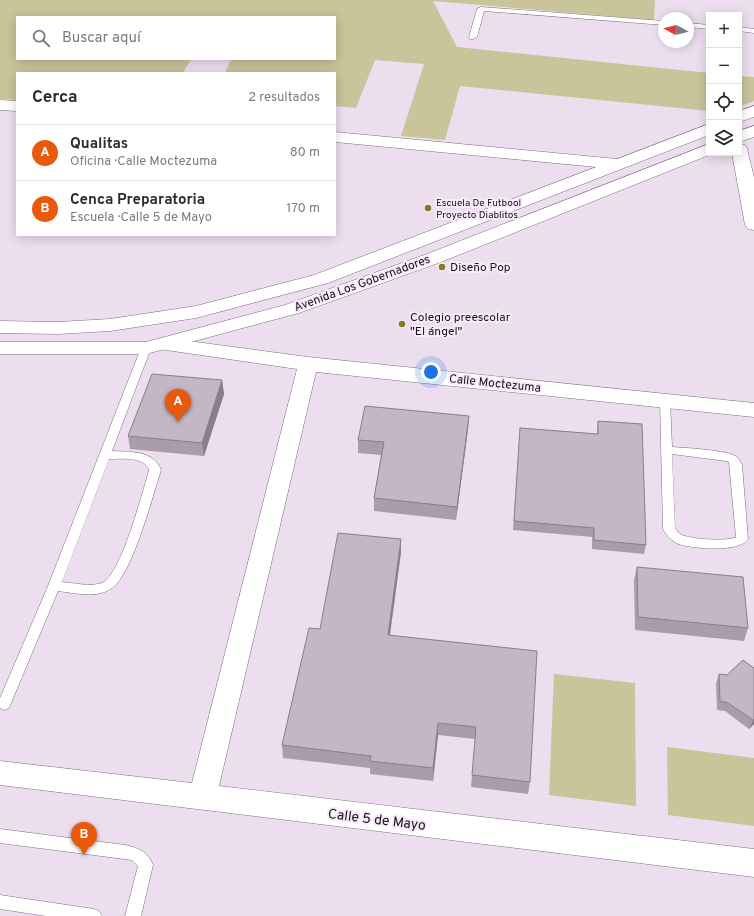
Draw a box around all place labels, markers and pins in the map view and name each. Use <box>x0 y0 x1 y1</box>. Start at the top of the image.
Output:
place label: Escuela De Futbool Proyecto Diablitos <box>436 197 521 222</box>
marker: Escuela De Futbool Proyecto Diablitos <box>423 203 433 213</box>
place label: Diseño Pop <box>450 260 511 276</box>
marker: Diseño Pop <box>437 262 447 272</box>
place label: Colegio preescolar "El ángel" <box>410 310 511 340</box>
marker: Colegio preescolar "El ángel" <box>397 319 407 329</box>
pin: A <box>165 389 191 422</box>
pin: B <box>71 822 97 855</box>

